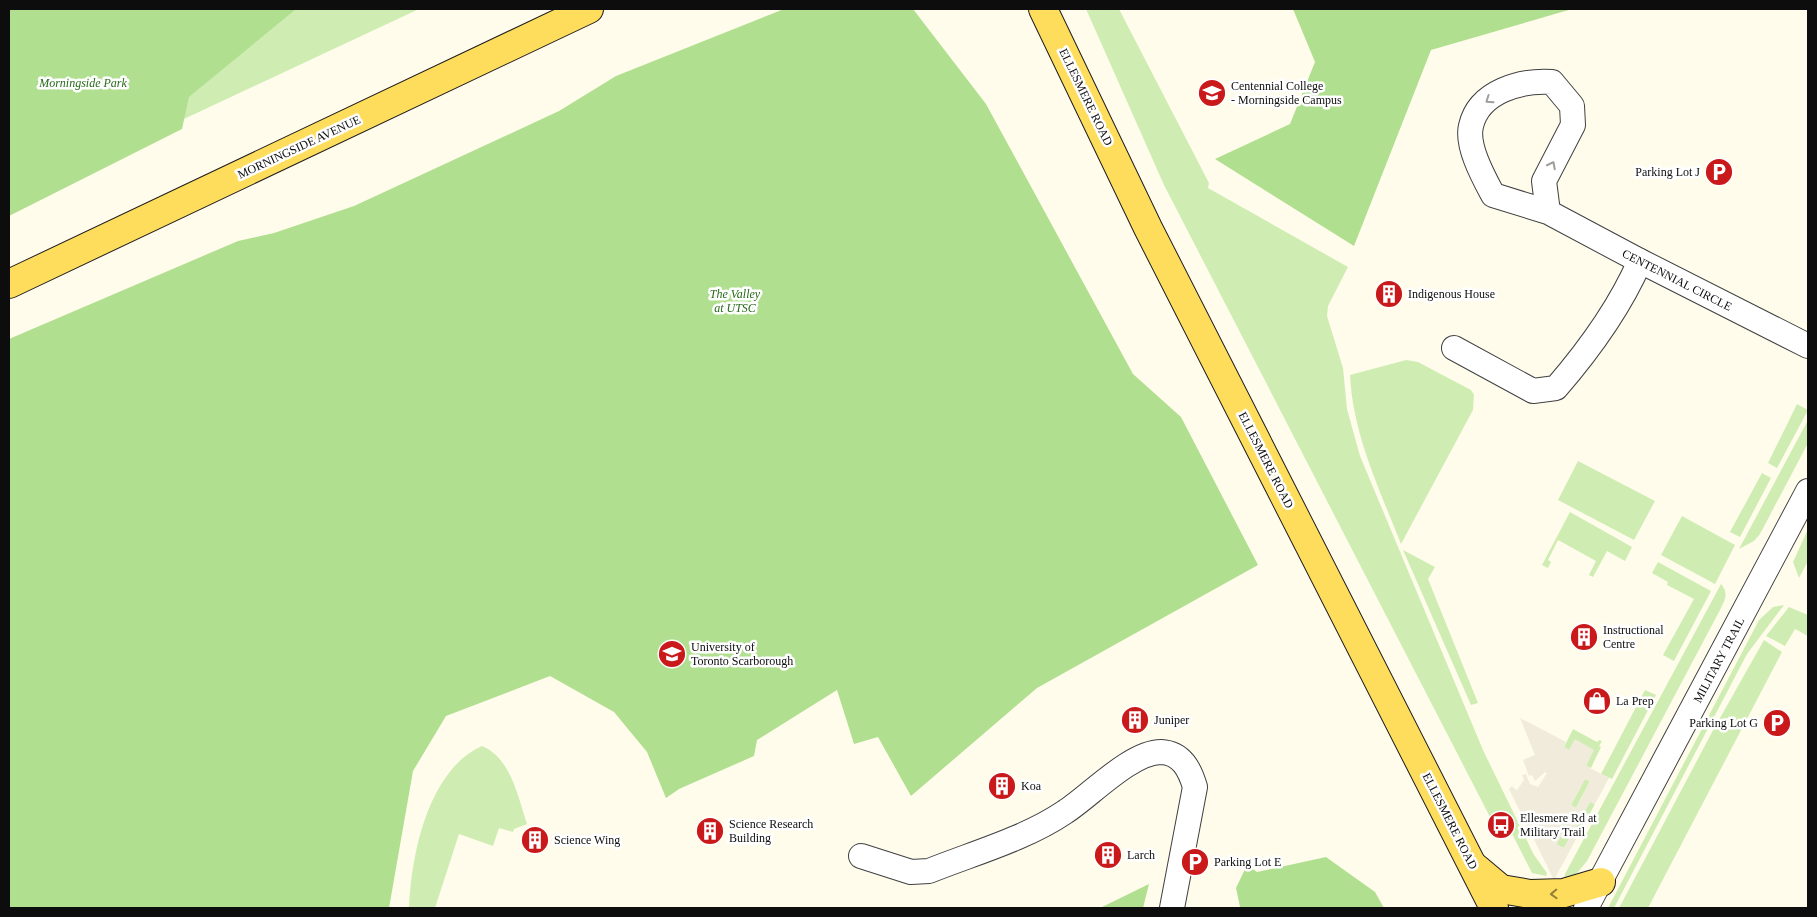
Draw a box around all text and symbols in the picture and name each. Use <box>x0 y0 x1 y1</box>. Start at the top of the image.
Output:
street label: ELLESMERE ROAD <box>1056 46 1116 148</box>
park label: Morningside Park <box>38 76 128 90</box>
school or university icon: Centennial College - Morningside Campus <box>1197 78 1227 108</box>
place label: Centennial College - Morningside Campus <box>1231 79 1342 107</box>
one-way arrow <box>1485 94 1495 103</box>
street label: MORNINGSIDE AVENUE <box>235 112 363 182</box>
parking icon: Parking Lot J <box>1704 157 1734 187</box>
one-way arrow <box>1546 161 1556 170</box>
place label: Parking Lot J <box>1635 165 1700 179</box>
street label: CENTENNIAL CIRCLE <box>1620 246 1734 314</box>
building icon: Indigenous House <box>1374 279 1404 309</box>
park label: The Valley at UTSC <box>710 287 761 315</box>
place label: Indigenous House <box>1408 287 1495 301</box>
street label: ELLESMERE ROAD <box>1236 409 1297 511</box>
street label: MILITARY TRAIL <box>1691 615 1747 705</box>
building icon: Instructional Centre <box>1569 622 1599 652</box>
place label: Instructional Centre <box>1603 623 1664 651</box>
school or university icon: University of Toronto Scarborough <box>657 639 687 669</box>
place label: University of Toronto Scarborough <box>691 640 793 668</box>
shop icon: La Prep <box>1582 686 1612 716</box>
place label: La Prep <box>1616 694 1654 708</box>
building icon: Juniper <box>1120 705 1150 735</box>
parking icon: Parking Lot G <box>1762 708 1792 738</box>
place label: Juniper <box>1154 713 1189 727</box>
place label: Parking Lot G <box>1689 716 1758 730</box>
street label: ELLESMERE ROAD <box>1420 770 1481 872</box>
building icon: Koa <box>987 771 1017 801</box>
place label: Koa <box>1021 779 1042 793</box>
bus stop icon: Ellesmere Rd at Military Trail <box>1486 810 1516 840</box>
place label: Ellesmere Rd at Military Trail <box>1520 811 1597 839</box>
building icon: Science Research Building <box>695 816 725 846</box>
place label: Science Research Building <box>729 817 813 845</box>
building icon: Science Wing <box>520 825 550 855</box>
place label: Science Wing <box>554 833 620 847</box>
building icon: Larch <box>1093 840 1123 870</box>
parking icon: Parking Lot E <box>1180 847 1210 877</box>
place label: Larch <box>1127 848 1155 862</box>
place label: Parking Lot E <box>1214 855 1281 869</box>
one-way arrow <box>1550 889 1558 899</box>

